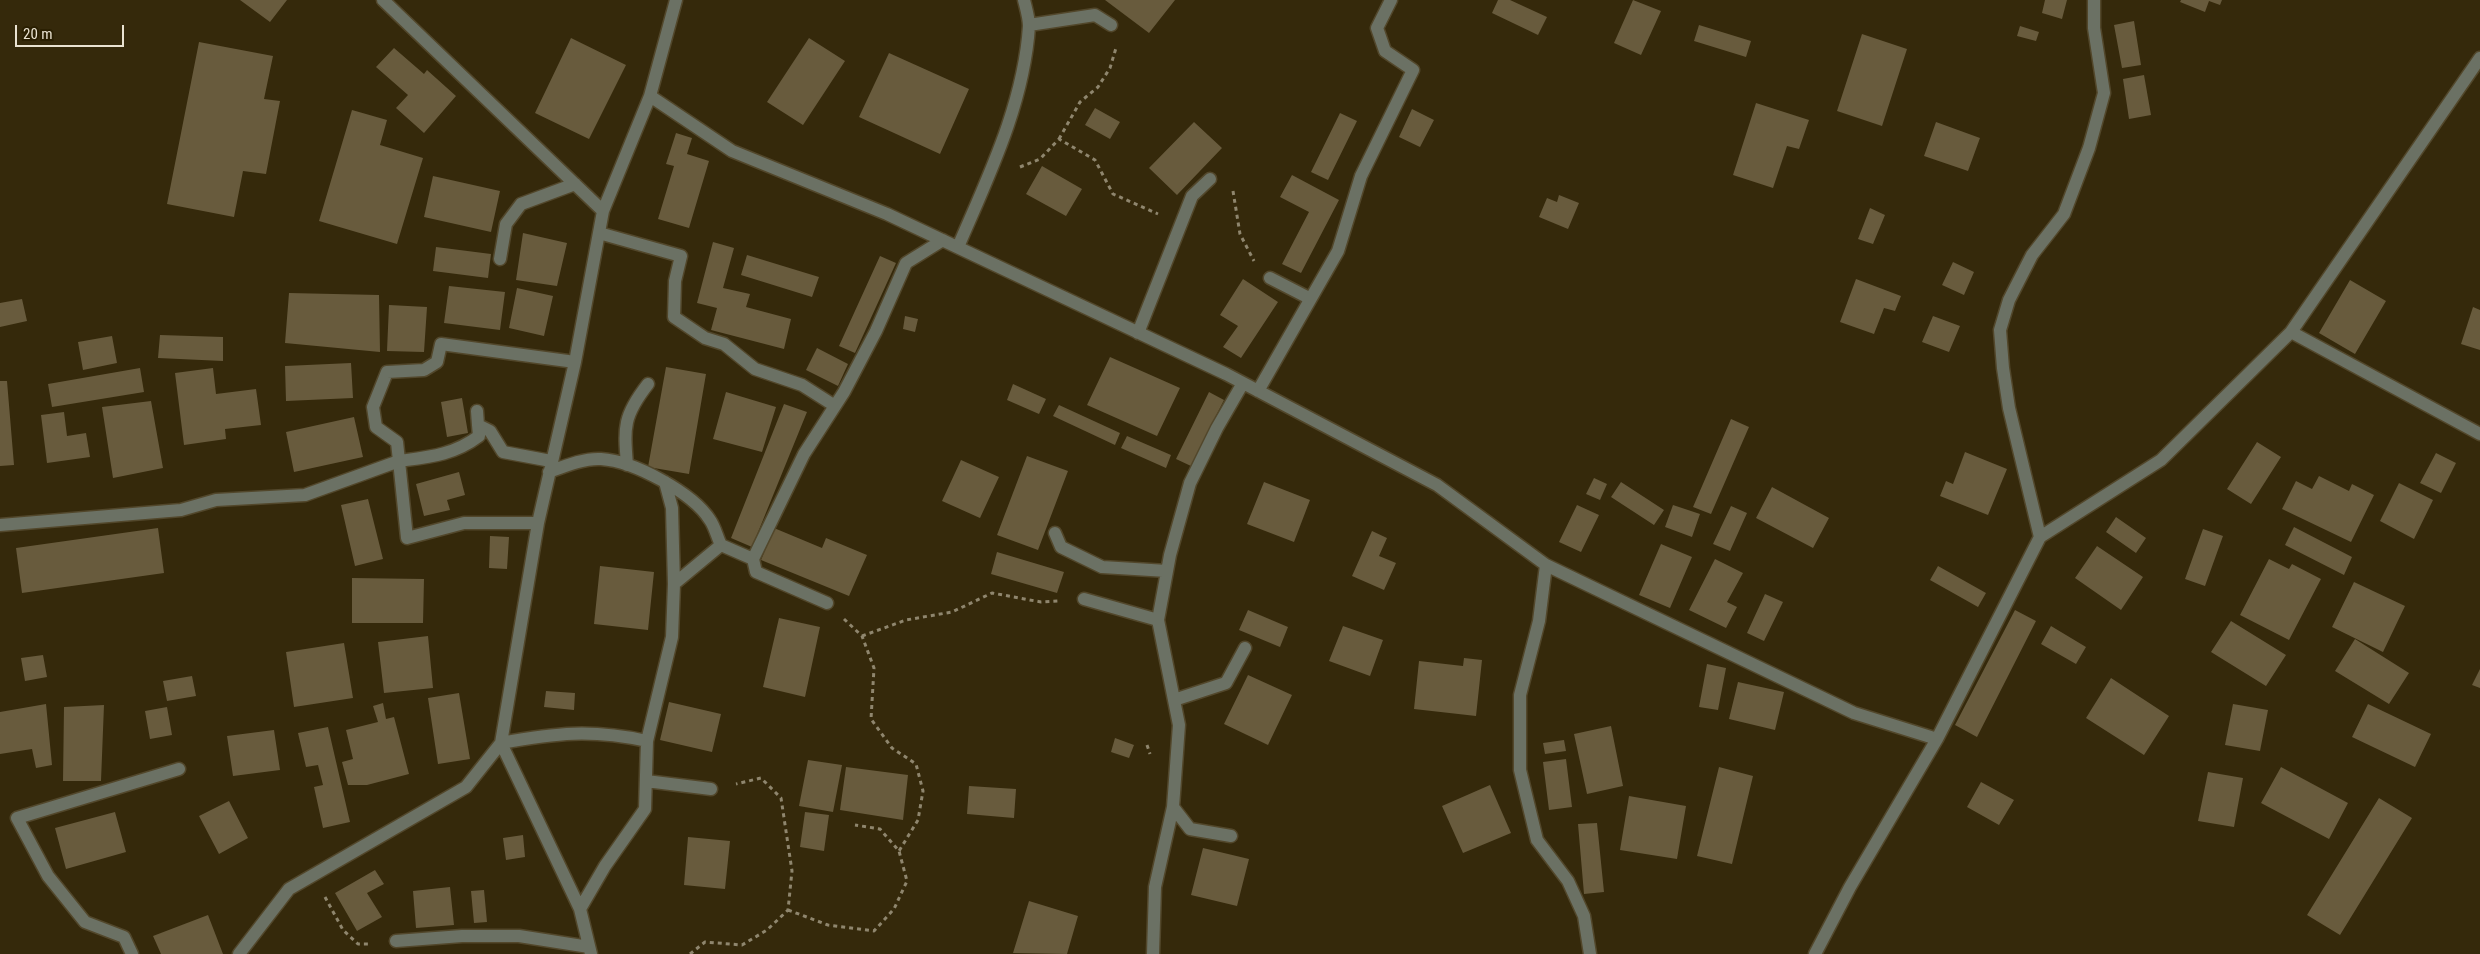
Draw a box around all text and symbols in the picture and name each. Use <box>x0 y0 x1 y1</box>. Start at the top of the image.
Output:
scale bar <box>18 15 126 47</box>
text: 20 m <box>23 25 53 43</box>

